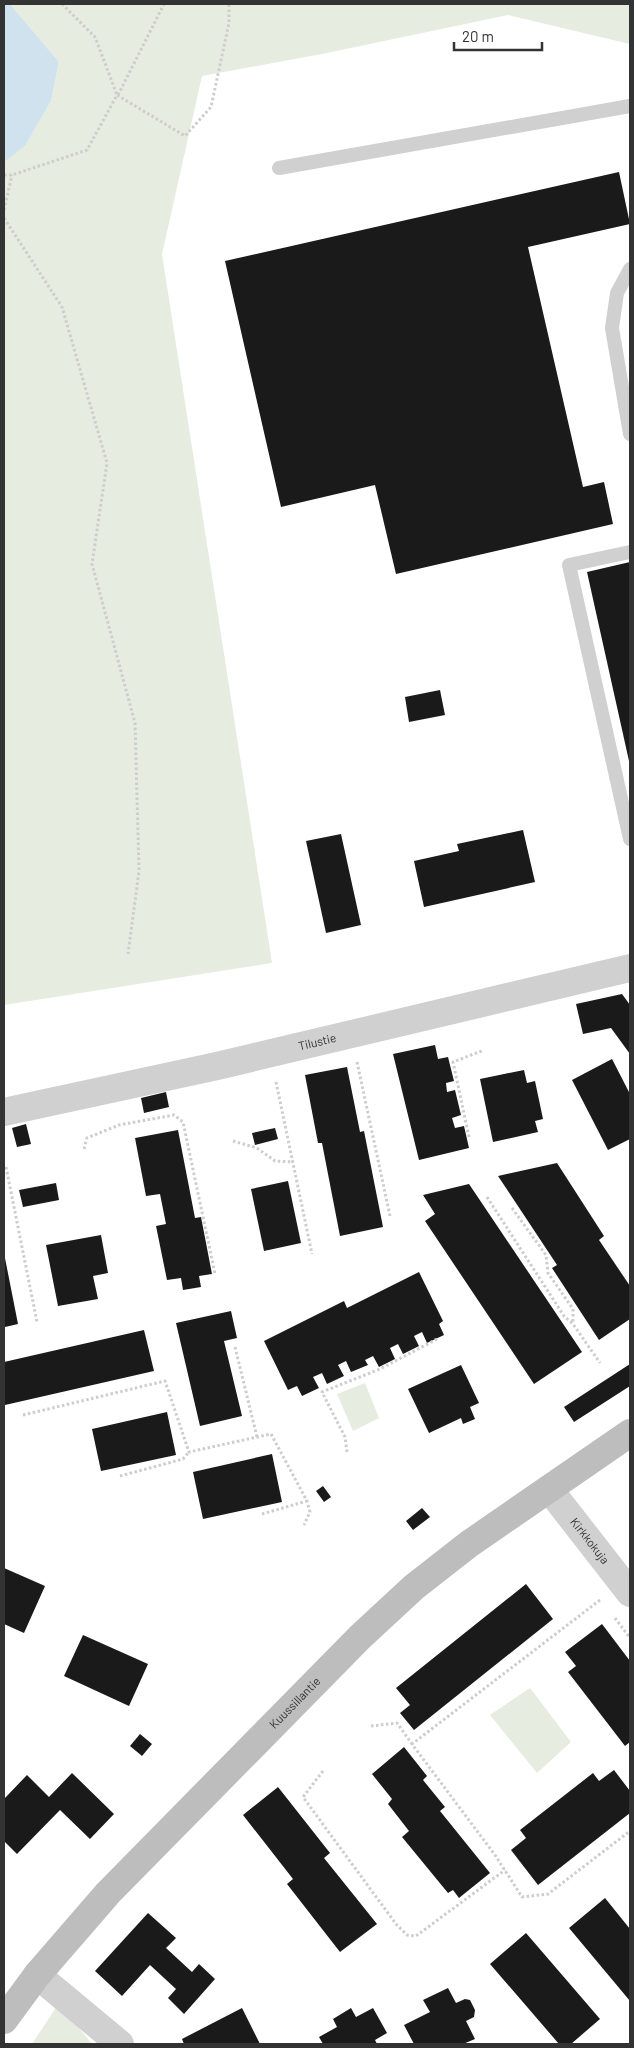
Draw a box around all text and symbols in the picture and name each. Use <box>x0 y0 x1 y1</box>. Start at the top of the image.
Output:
scale bar <box>454 20 542 52</box>
text: 20 m <box>462 27 494 45</box>
street label: Tilustie <box>297 1030 337 1052</box>
street label: Kirkkokuja <box>568 1515 613 1566</box>
street label: Kuussillantie <box>266 1674 323 1731</box>

